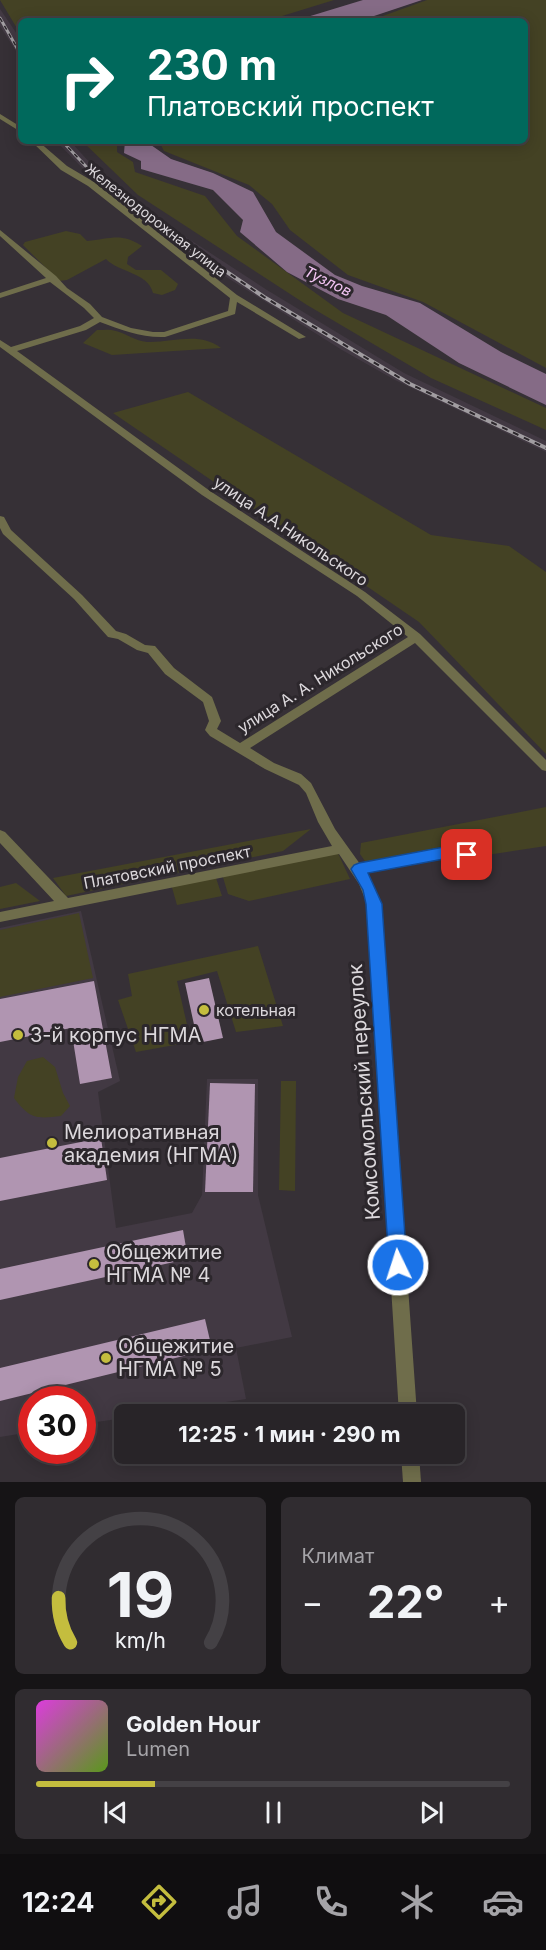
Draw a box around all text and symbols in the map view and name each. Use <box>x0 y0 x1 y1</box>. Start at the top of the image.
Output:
text: 230 m <box>147 39 277 90</box>
icon: right <box>48 42 126 120</box>
text: Платовский проспект <box>147 90 434 123</box>
street label: Железнодорожная улица <box>82 160 230 280</box>
water label: Тузлов <box>301 261 355 301</box>
street label: улица А.А.Никольского <box>210 472 372 590</box>
street label: улица А. А. Никольского <box>234 619 406 737</box>
pin <box>441 829 492 880</box>
icon: arrive <box>450 838 483 871</box>
street label: Платовский проспект <box>82 841 253 893</box>
street label: Комсомольский переулок <box>343 963 385 1221</box>
place label: котельная <box>216 1000 296 1020</box>
marker: котельная <box>197 1003 211 1017</box>
place label: 3-й корпус НГМА <box>30 1023 202 1047</box>
marker: 3-й корпус НГМА <box>11 1028 25 1042</box>
place label: Мелиоративная академия (НГМА) <box>64 1120 238 1167</box>
marker: Мелиоративная академия (НГМА) <box>45 1136 59 1150</box>
position arrow <box>366 1233 430 1297</box>
place label: Общежитие НГМА № 4 <box>106 1240 222 1287</box>
marker: Общежитие НГМА № 4 <box>87 1257 101 1271</box>
place label: Общежитие НГМА № 5 <box>118 1334 234 1381</box>
marker: Общежитие НГМА № 5 <box>99 1351 113 1365</box>
speed limit sign: 30 <box>18 1386 96 1464</box>
text: 12:25 · 1 мин · 290 m <box>178 1421 401 1447</box>
text: Климат <box>302 1544 374 1568</box>
text: 19 <box>107 1557 174 1632</box>
text: 22° <box>367 1574 444 1629</box>
text: − <box>302 1582 323 1622</box>
text: + <box>488 1582 510 1622</box>
text: km/h <box>115 1627 166 1653</box>
text: Golden Hour <box>126 1711 260 1737</box>
text: Lumen <box>126 1737 190 1761</box>
icon: previous <box>99 1796 132 1829</box>
icon: pause <box>257 1796 290 1829</box>
icon: next <box>415 1796 448 1829</box>
icon: directions <box>138 1881 180 1923</box>
icon: music <box>224 1881 266 1923</box>
icon: phone <box>310 1881 352 1923</box>
icon: climate <box>396 1881 438 1923</box>
icon: car <box>482 1881 524 1923</box>
text: 12:24 <box>22 1886 94 1919</box>

